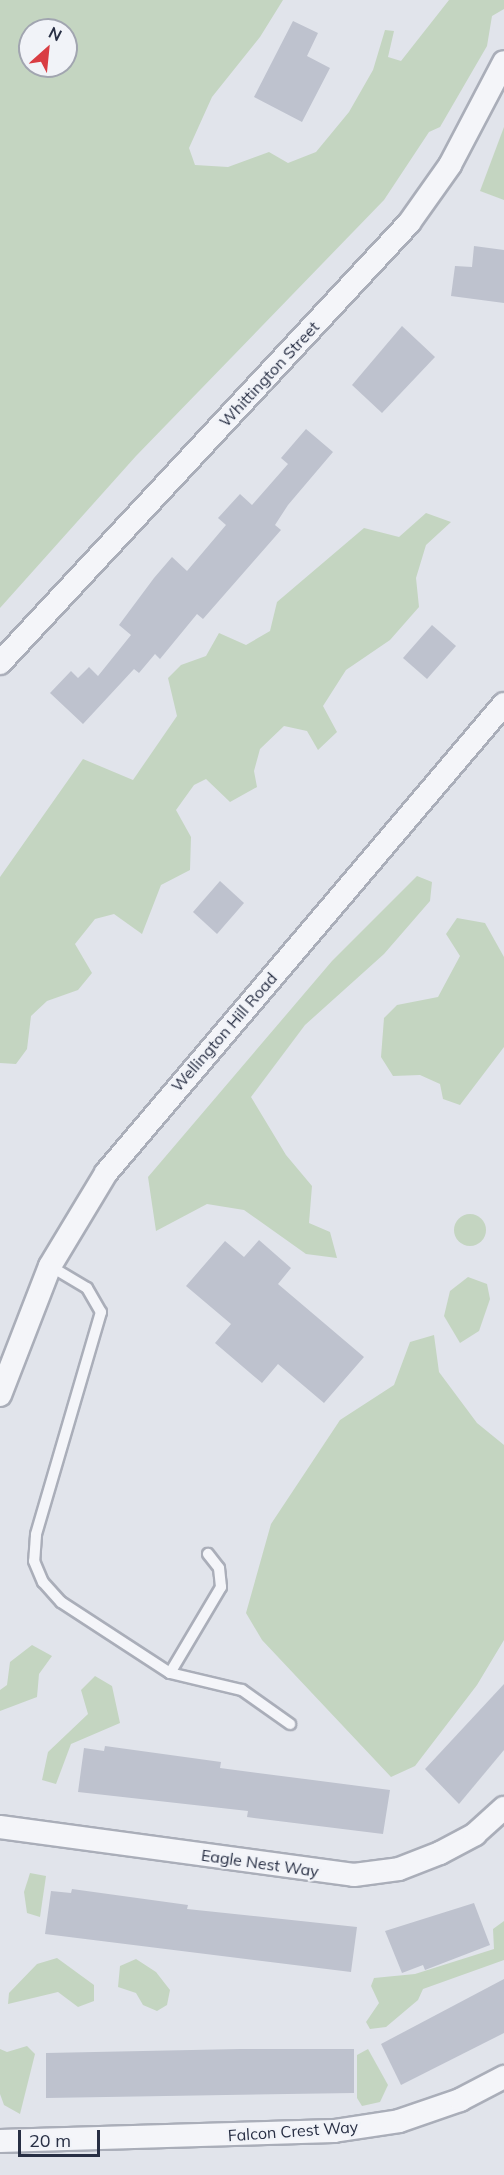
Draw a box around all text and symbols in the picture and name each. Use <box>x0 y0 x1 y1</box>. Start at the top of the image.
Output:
north arrow <box>18 18 78 78</box>
text: N <box>45 22 65 45</box>
street label: Whittington Street <box>215 317 323 431</box>
street label: Wellington Hill Road <box>167 969 281 1095</box>
street label: Eagle Nest Way <box>200 1845 320 1881</box>
street label: Falcon Crest Way <box>227 2117 359 2145</box>
scale bar <box>21 2118 104 2156</box>
text: 20 m <box>29 2129 71 2152</box>

